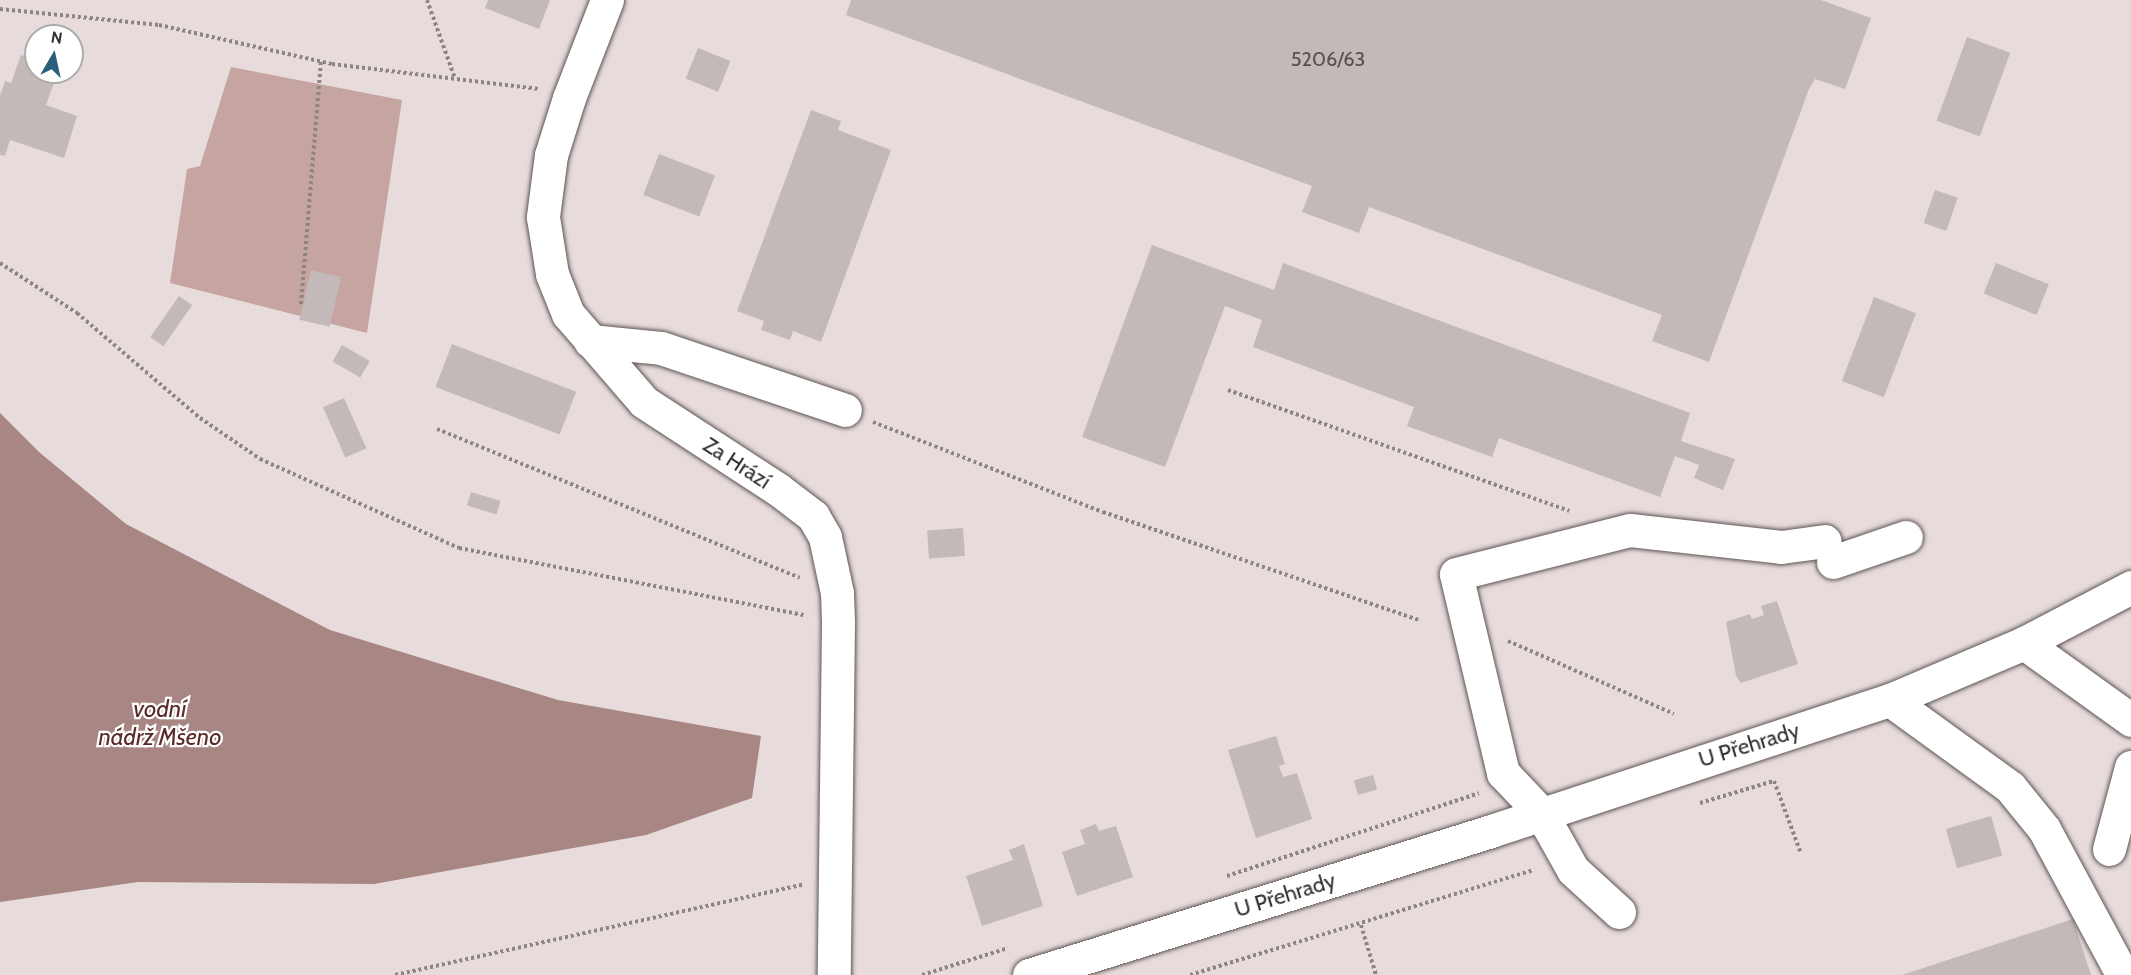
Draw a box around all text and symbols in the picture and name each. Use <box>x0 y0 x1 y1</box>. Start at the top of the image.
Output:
north arrow <box>24 24 84 84</box>
text: N <box>50 27 64 48</box>
house number: 5206/63 <box>1291 47 1365 71</box>
street label: Za Hrází <box>698 431 776 495</box>
water label: vodní nádrž Mšeno <box>98 695 222 751</box>
street label: U Přehrady <box>1695 717 1803 773</box>
street label: U Přehrady <box>1231 867 1339 923</box>

